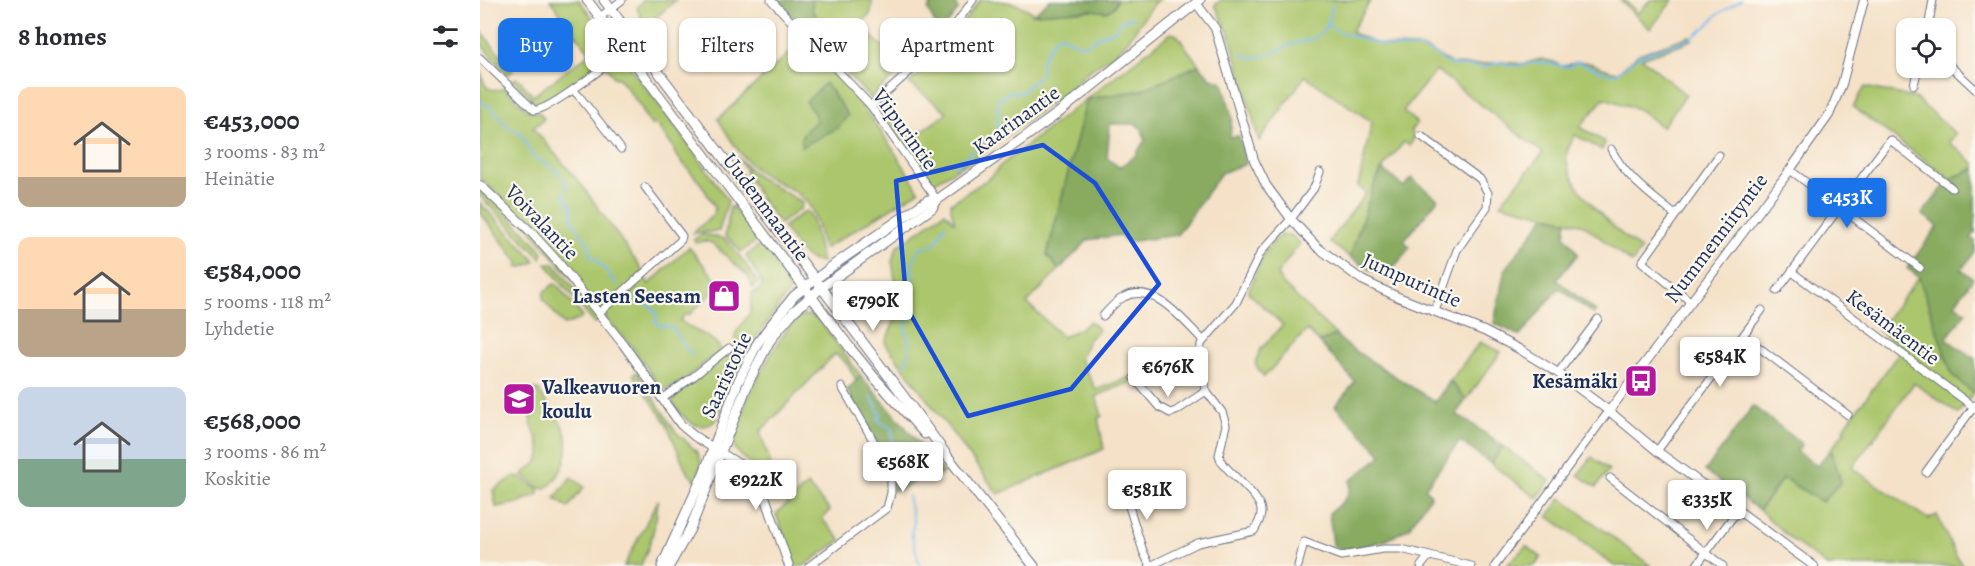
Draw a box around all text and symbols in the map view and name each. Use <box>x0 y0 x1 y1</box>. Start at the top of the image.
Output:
chip: Buy <box>498 18 573 72</box>
chip: Rent <box>585 18 667 72</box>
chip: Filters <box>679 18 776 72</box>
chip: New <box>788 18 868 72</box>
chip: Apartment <box>880 18 1015 72</box>
map controls <box>1896 18 1956 78</box>
button: locate <box>1896 18 1956 78</box>
text: 8 homes <box>18 19 107 54</box>
icon: filters <box>429 20 462 53</box>
street label: Kaarinantie <box>967 79 1065 161</box>
street label: Viipurintie <box>865 82 944 175</box>
text: €453,000 <box>204 103 300 138</box>
icon: home <box>66 111 138 183</box>
text: 3 rooms · 83 m² <box>204 138 325 165</box>
street label: Uudenmaantie <box>716 147 816 267</box>
text: Heinätie <box>204 165 275 192</box>
street label: Nummenniityntie <box>1658 167 1774 309</box>
street label: Voivalantie <box>498 177 585 266</box>
pin: €453K <box>1805 178 1889 229</box>
text: €453K <box>1821 184 1873 211</box>
street label: Jumpurintie <box>1358 246 1466 314</box>
text: €584,000 <box>204 253 301 288</box>
icon: home <box>66 261 138 333</box>
shop icon: Lasten Seesam <box>706 278 742 314</box>
pin: €790K <box>831 281 915 332</box>
place label: Lasten Seesam <box>572 282 701 310</box>
street label: Kesämäentie <box>1840 283 1946 371</box>
text: €790K <box>847 287 899 314</box>
text: 5 rooms · 118 m² <box>204 288 331 315</box>
text: Lyhdetie <box>204 315 274 342</box>
street label: Saaristotie <box>694 327 758 423</box>
pin: €584K <box>1678 337 1762 388</box>
text: €584K <box>1694 343 1746 370</box>
pin: €676K <box>1126 347 1210 398</box>
text: €676K <box>1142 353 1194 380</box>
bus stop icon: Kesämäki <box>1623 363 1659 399</box>
place label: Kesämäki <box>1532 367 1618 395</box>
place label: Valkeavuoren koulu <box>541 373 662 425</box>
school or university icon: Valkeavuoren koulu <box>501 381 537 417</box>
text: €568,000 <box>204 403 301 438</box>
icon: home <box>66 411 138 483</box>
text: 3 rooms · 86 m² <box>204 438 326 465</box>
pin: €568K <box>861 442 945 493</box>
text: €568K <box>877 448 929 475</box>
pin: €922K <box>714 460 798 511</box>
text: Koskitie <box>204 465 271 492</box>
text: €922K <box>729 466 783 493</box>
pin: €581K <box>1105 470 1189 521</box>
text: €581K <box>1122 476 1172 503</box>
pin: €335K <box>1665 480 1749 531</box>
text: €335K <box>1682 486 1732 513</box>

